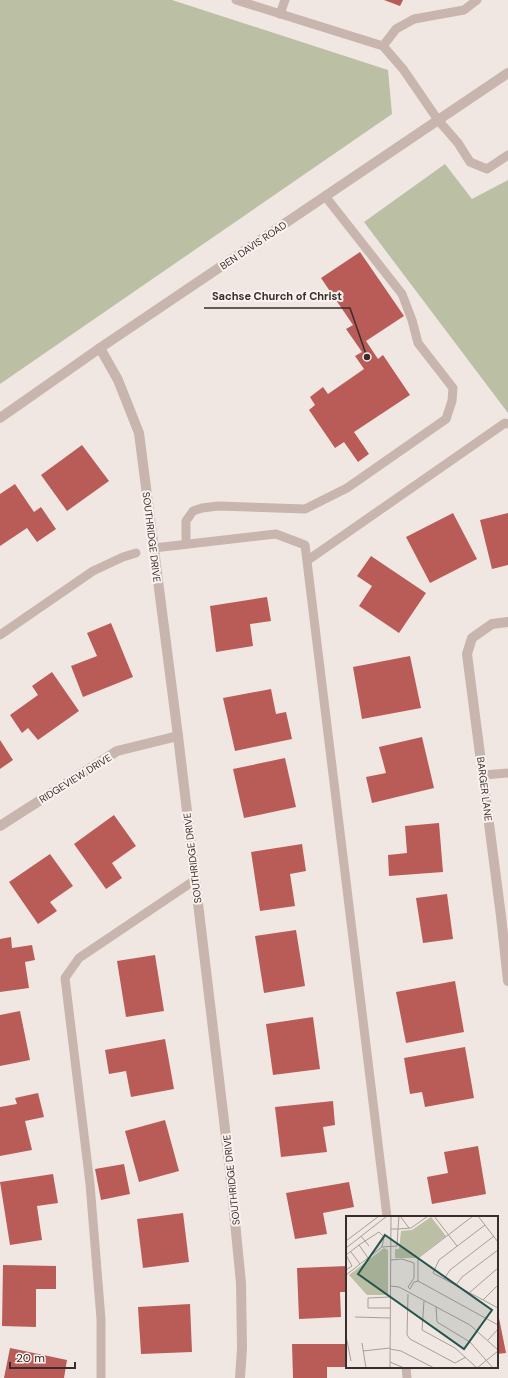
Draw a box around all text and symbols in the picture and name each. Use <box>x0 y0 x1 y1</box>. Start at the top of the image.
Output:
street label: BEN DAVIS ROAD <box>218 218 289 272</box>
callout: Sachse Church of Christ <box>204 285 350 308</box>
text: Sachse Church of Christ <box>212 289 342 303</box>
street label: SOUTHRIDGE DRIVE <box>140 491 164 583</box>
street label: RIDGEVIEW DRIVE <box>37 751 114 806</box>
street label: BARGER LANE <box>474 756 495 822</box>
street label: SOUTHRIDGE DRIVE <box>180 812 204 904</box>
street label: SOUTHRIDGE DRIVE <box>220 1134 243 1226</box>
inset map <box>346 1216 498 1368</box>
scale bar <box>10 1344 75 1370</box>
text: 20 m <box>16 1350 45 1366</box>

